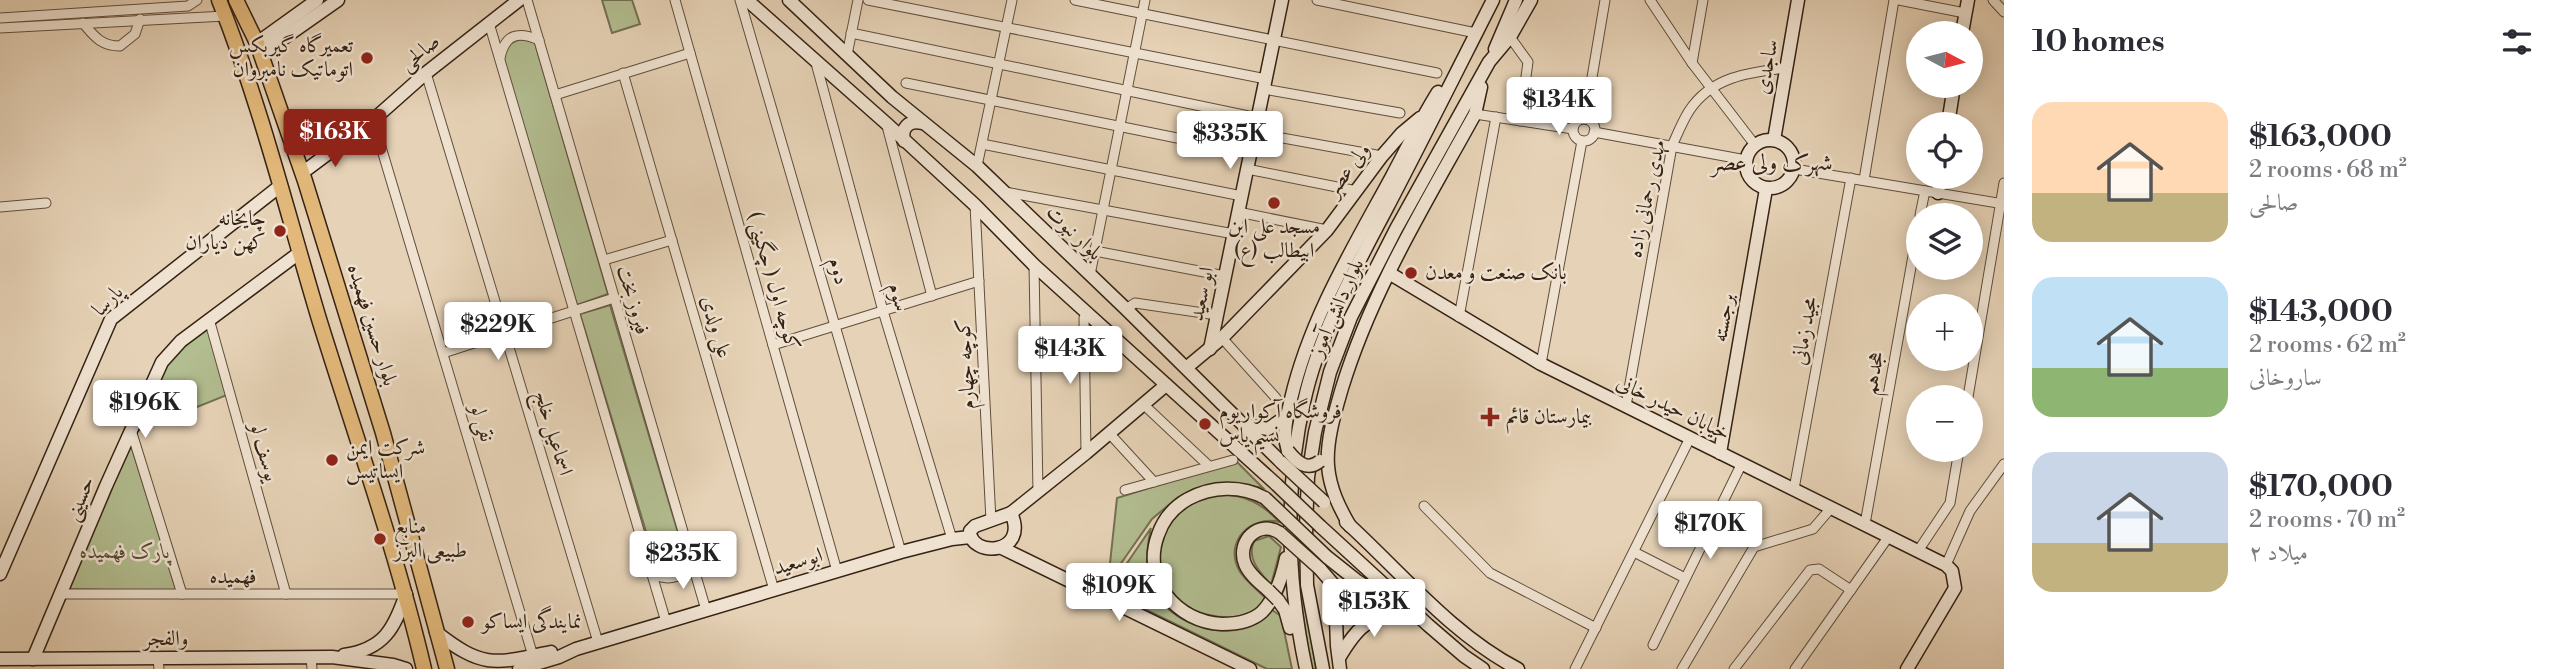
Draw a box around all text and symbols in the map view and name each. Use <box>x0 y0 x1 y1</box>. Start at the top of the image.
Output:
north arrow <box>1906 21 1983 98</box>
map controls <box>1906 21 1983 462</box>
text: 10 homes <box>2032 23 2165 61</box>
icon: filters <box>2498 23 2536 61</box>
street label: صالحی <box>394 29 446 77</box>
place label: تعمیرگاه گیربکس اتوماتیک نامبروان <box>229 32 354 83</box>
street label: ساجدی <box>1749 37 1785 97</box>
marker: تعمیرگاه گیربکس اتوماتیک نامبروان <box>359 50 375 66</box>
pin: $134K <box>1510 78 1608 137</box>
text: $134K <box>1523 86 1595 114</box>
pin: $163K <box>286 110 384 169</box>
pin: $335K <box>1181 111 1279 171</box>
button: locate <box>1906 112 1983 189</box>
text: $163K <box>300 118 370 146</box>
text: $163,000 <box>2249 118 2392 156</box>
text: $335K <box>1193 120 1267 148</box>
icon: home <box>2088 130 2172 214</box>
street label: ولی عصر <box>1318 138 1376 203</box>
street label: مهدی رحمانی زاده <box>1622 138 1672 260</box>
district label: شهرک ولی عصر <box>1709 149 1833 178</box>
text: 2 rooms · 68 m² <box>2249 156 2407 184</box>
text: صالحی <box>2249 189 2298 217</box>
marker: مسجد علی ابن ابیطالب (ع) <box>1266 195 1282 211</box>
street label: بلوار نبوت <box>1040 200 1108 266</box>
button: layers <box>1906 203 1983 280</box>
place label: چایخانه کهن دیاران <box>185 206 266 256</box>
street label: کوچه اول ( چگینی ) <box>740 208 806 354</box>
place label: مسجد علی ابن ابیطالب (ع) <box>1228 214 1320 268</box>
marker: چایخانه کهن دیاران <box>272 223 288 239</box>
street label: دوم <box>818 254 854 289</box>
street label: بلوار دانش آموز <box>1302 254 1370 363</box>
place label: بانک صنعت و معدن <box>1425 260 1567 286</box>
street label: بلوار حسین فهمیده <box>341 261 403 389</box>
street label: فیروز بخت <box>611 262 655 338</box>
street label: ابو سعید <box>1184 265 1220 323</box>
marker: بانک صنعت و معدن <box>1403 265 1419 281</box>
street label: پارسا <box>87 279 131 323</box>
street label: سوم <box>878 280 914 315</box>
street label: برجسته <box>1707 291 1741 344</box>
street label: علی ولدی <box>693 293 737 362</box>
text: $143,000 <box>2249 293 2393 331</box>
button: + <box>1906 294 1983 371</box>
street label: مجید زمانی <box>1786 295 1824 367</box>
pin: $229K <box>449 302 547 362</box>
icon: home <box>2088 305 2172 389</box>
text: $229K <box>460 311 536 339</box>
street label: کوچه چهارم <box>951 318 985 410</box>
pin: $143K <box>1021 326 1119 386</box>
text: 2 rooms · 62 m² <box>2249 331 2406 359</box>
text: $143K <box>1034 335 1106 363</box>
street label: هجدهم <box>1857 349 1897 398</box>
text: ساروخانی <box>2249 364 2322 392</box>
street label: خیابان حیدر خانی <box>1612 369 1734 447</box>
pin: $196K <box>96 380 194 440</box>
button: − <box>1906 385 1983 462</box>
street label: اسماعیل خلج <box>523 387 578 480</box>
text: $196K <box>109 389 181 417</box>
place label: فروشگاه آکواریوم نسیم یاس <box>1219 398 1342 456</box>
street label: نقی لو <box>462 399 500 445</box>
place label: بیمارستان قائم <box>1506 404 1592 434</box>
marker: بیمارستان قائم <box>1480 407 1500 427</box>
marker: فروشگاه آکواریوم نسیم یاس <box>1197 416 1213 432</box>
street label: یوسف لو <box>243 418 285 485</box>
place label: شرکت ایمن ایساتیس <box>346 435 425 485</box>
marker: شرکت ایمن ایساتیس <box>324 452 340 468</box>
text: $170,000 <box>2249 468 2393 506</box>
street label: حسینی <box>59 473 102 526</box>
icon: home <box>2088 480 2172 564</box>
pin: $170K <box>1661 502 1759 561</box>
text: 2 rooms · 70 m² <box>2249 506 2405 534</box>
text: $170K <box>1674 510 1746 538</box>
place label: منابع طبیعی البرز <box>392 514 467 564</box>
marker: منابع طبیعی البرز <box>372 531 388 547</box>
pin: $235K <box>634 532 732 591</box>
park label: پارک فهمیده <box>80 539 172 566</box>
text: میلاد ۲ <box>2249 539 2308 567</box>
text: $235K <box>646 540 720 568</box>
street label: ابوسعید <box>770 542 826 582</box>
street label: فهمیده <box>210 564 256 590</box>
pin: $109K <box>1070 564 1168 623</box>
text: $109K <box>1082 572 1156 600</box>
pin: $153K <box>1325 580 1423 639</box>
text: $153K <box>1338 588 1410 616</box>
place label: نمایندگی ایساکو <box>480 605 582 635</box>
marker: نمایندگی ایساکو <box>460 614 476 630</box>
street label: والفجر <box>142 626 188 652</box>

